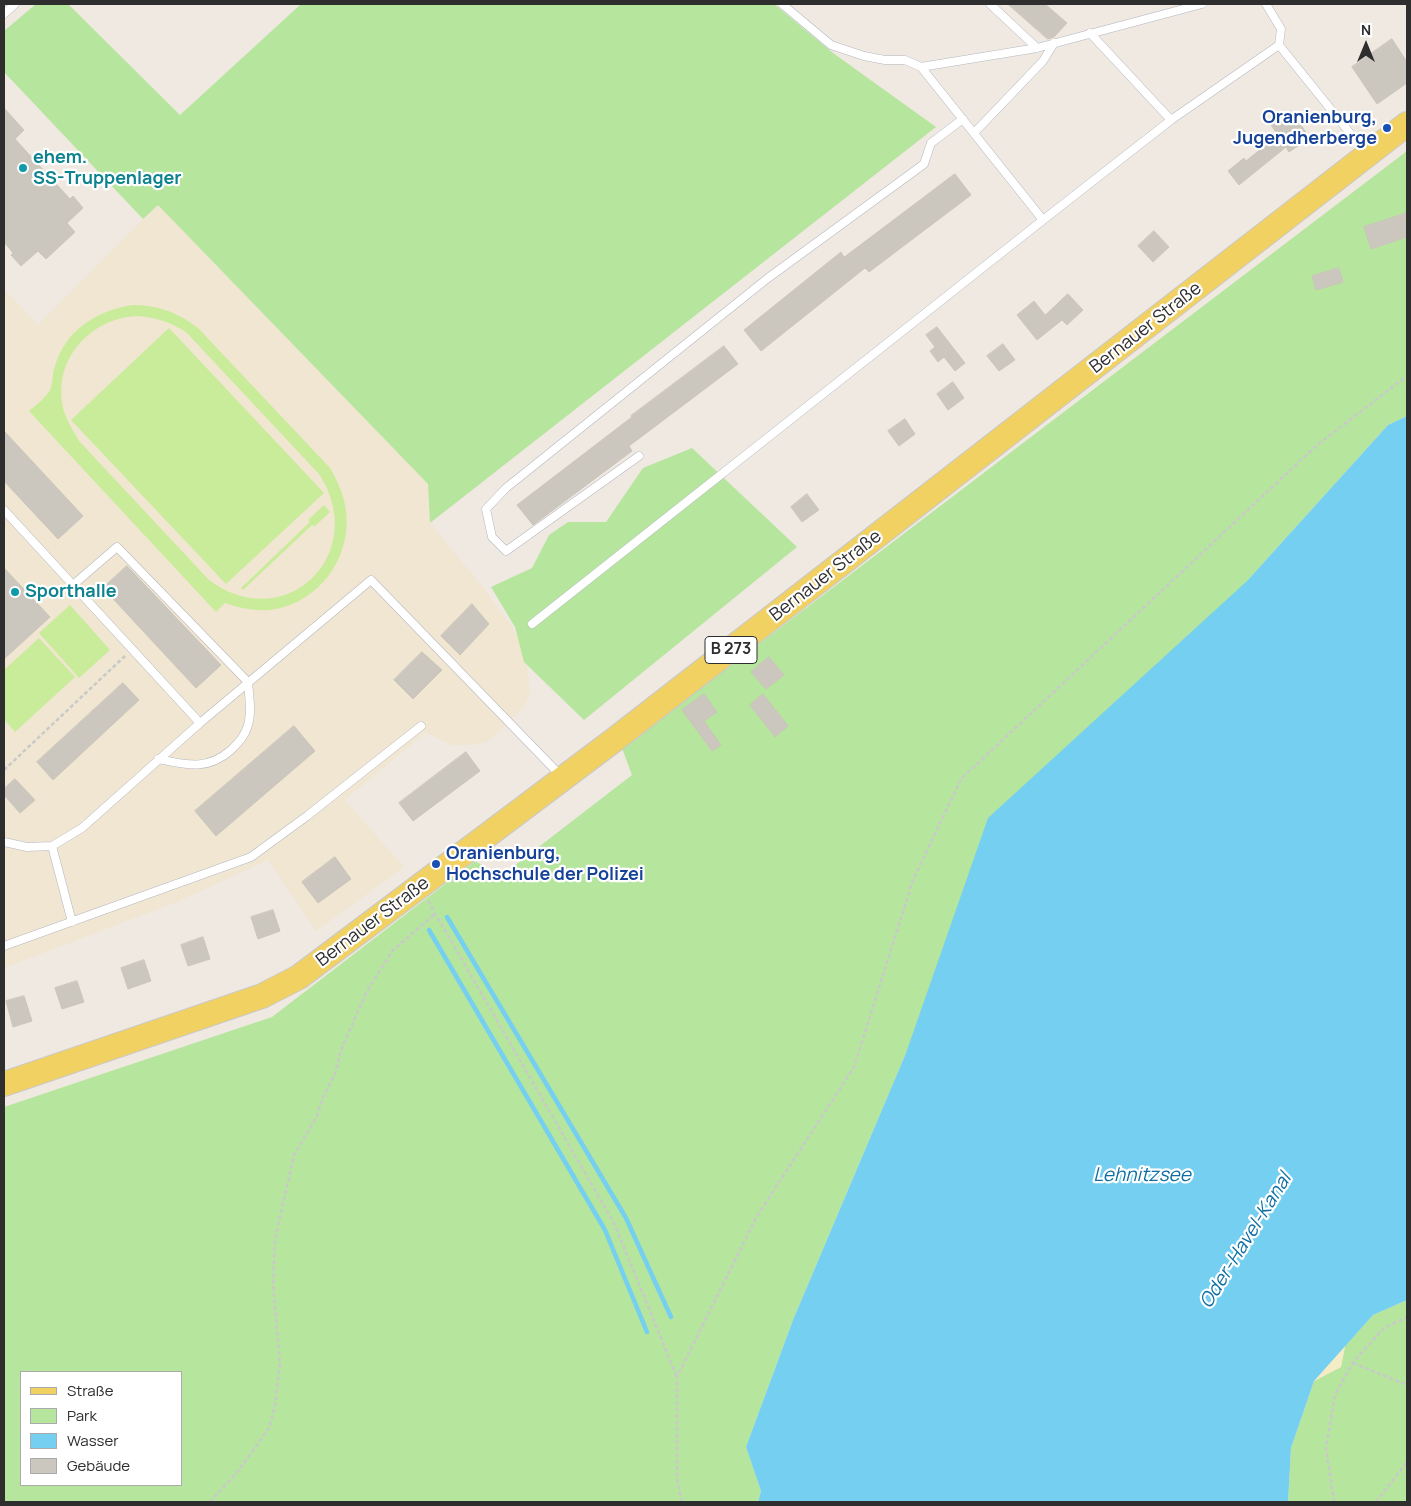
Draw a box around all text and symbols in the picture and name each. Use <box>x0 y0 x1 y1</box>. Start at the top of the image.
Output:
north arrow <box>1341 20 1391 70</box>
text: N <box>1361 20 1371 39</box>
place label: Oranienburg, Jugendherberge <box>1233 107 1377 150</box>
marker: Oranienburg, Jugendherberge <box>1381 122 1393 134</box>
place label: ehem. SS-Truppenlager <box>33 147 181 190</box>
marker: ehem. SS-Truppenlager <box>17 162 29 174</box>
street label: Bernauer Straße <box>1086 278 1206 378</box>
street label: Bernauer Straße <box>766 526 886 626</box>
place label: Sporthalle <box>25 581 117 603</box>
marker: Sporthalle <box>9 586 21 598</box>
road number: B 273 <box>705 636 757 664</box>
place label: Oranienburg, Hochschule der Polizei <box>446 843 644 886</box>
marker: Oranienburg, Hochschule der Polizei <box>430 858 442 870</box>
street label: Bernauer Straße <box>312 873 434 971</box>
water label: Lehnitzsee <box>1093 1165 1191 1187</box>
water label: Oder-Havel-Kanal <box>1195 1169 1297 1313</box>
legend <box>20 1371 182 1486</box>
text: Straße <box>67 1380 113 1401</box>
text: Park <box>67 1405 97 1426</box>
text: Wasser <box>67 1430 119 1451</box>
text: Gebäude <box>67 1455 130 1476</box>

